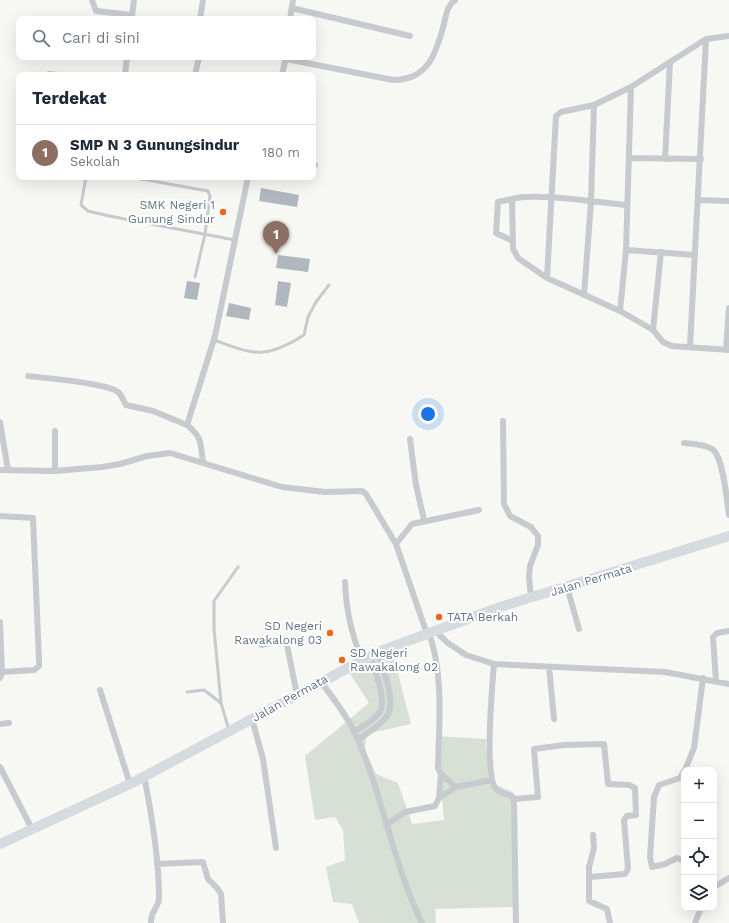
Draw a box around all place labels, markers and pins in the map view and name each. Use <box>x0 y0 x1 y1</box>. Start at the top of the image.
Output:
place label: SMK Negeri 1 Gunung Sindur <box>128 198 215 226</box>
marker: SMK Negeri 1 Gunung Sindur <box>218 207 228 217</box>
pin: 1 <box>263 221 289 254</box>
place label: TATA Berkah <box>447 610 518 624</box>
marker: TATA Berkah <box>434 612 444 622</box>
place label: SD Negeri Rawakalong 03 <box>234 619 322 647</box>
marker: SD Negeri Rawakalong 03 <box>325 628 335 638</box>
place label: SD Negeri Rawakalong 02 <box>350 646 438 674</box>
marker: SD Negeri Rawakalong 02 <box>337 655 347 665</box>

